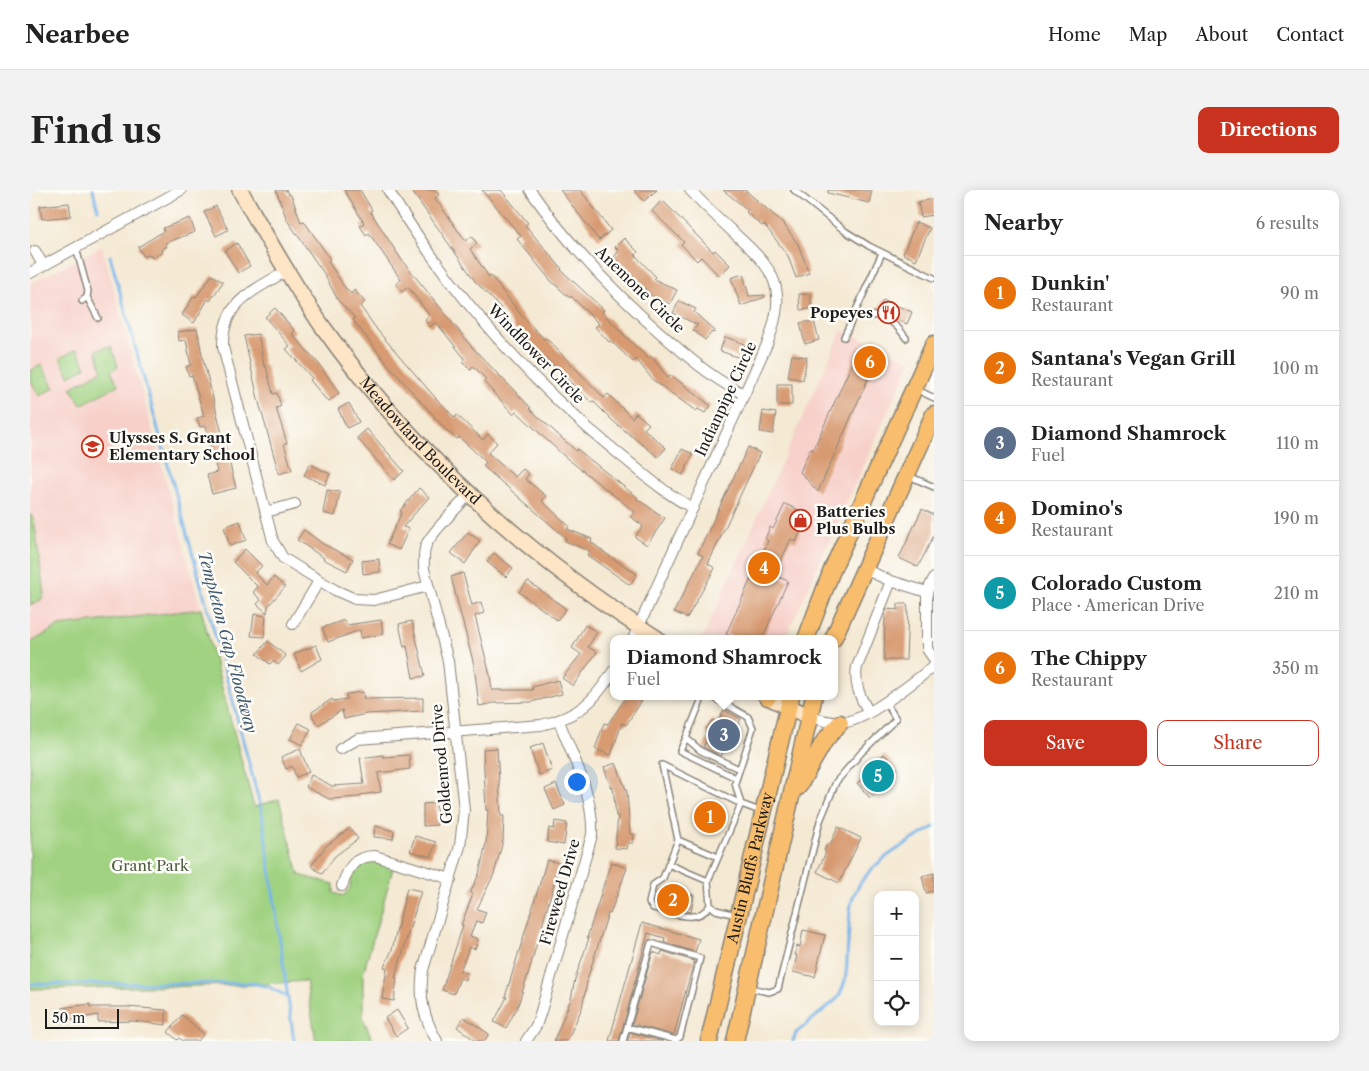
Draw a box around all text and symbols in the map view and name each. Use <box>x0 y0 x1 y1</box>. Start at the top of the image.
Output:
text: Nearbee <box>25 20 130 49</box>
text: Home <box>1048 24 1101 46</box>
text: Map <box>1129 24 1167 46</box>
text: About <box>1195 24 1248 46</box>
text: Contact <box>1276 24 1344 46</box>
button: Directions <box>1198 107 1339 153</box>
text: Find us <box>30 109 162 152</box>
text: Nearby <box>984 210 1063 235</box>
text: 6 results <box>1256 213 1319 233</box>
street label: Anemone Circle <box>591 242 689 337</box>
text: Dunkin' <box>1031 272 1109 295</box>
text: 1 <box>996 283 1004 303</box>
text: 90 m <box>1280 283 1319 303</box>
text: Restaurant <box>1031 295 1113 315</box>
street label: Windflower Circle <box>483 299 589 407</box>
restaurant icon: Popeyes <box>877 301 901 325</box>
place label: Popeyes <box>810 303 873 322</box>
street label: Indianpipe Circle <box>691 338 760 459</box>
pin: 6 <box>854 343 886 381</box>
text: Santana's Vegan Grill <box>1031 347 1236 370</box>
text: 2 <box>995 358 1005 378</box>
text: 100 m <box>1273 358 1319 378</box>
text: Restaurant <box>1031 370 1113 390</box>
street label: Meadowland Boulevard <box>356 373 485 508</box>
text: Diamond Shamrock <box>1031 422 1226 445</box>
place label: Ulysses S. Grant Elementary School <box>109 428 255 464</box>
text: 3 <box>995 433 1005 453</box>
text: 110 m <box>1276 433 1319 453</box>
school or university icon: Ulysses S. Grant Elementary School <box>81 435 105 459</box>
text: Fuel <box>1031 445 1065 465</box>
text: Domino's <box>1031 497 1123 520</box>
place label: Batteries Plus Bulbs <box>816 502 895 538</box>
text: 4 <box>995 508 1005 528</box>
text: 190 m <box>1274 508 1319 528</box>
shop icon: Batteries Plus Bulbs <box>788 509 812 533</box>
text: Restaurant <box>1031 520 1113 540</box>
water label: Templeton Gap Floodway <box>194 549 262 735</box>
pin: 4 <box>748 549 780 587</box>
text: Colorado Custom <box>1031 572 1202 595</box>
text: 5 <box>996 583 1004 603</box>
text: 210 m <box>1274 583 1319 603</box>
text: Place · American Drive <box>1031 595 1205 615</box>
popup <box>610 635 838 700</box>
text: Diamond Shamrock <box>626 646 822 669</box>
text: The Chippy <box>1031 647 1147 670</box>
text: 6 <box>995 658 1005 678</box>
text: 350 m <box>1272 658 1319 678</box>
text: Fuel <box>626 669 660 689</box>
text: Restaurant <box>1031 670 1113 690</box>
street label: Goldenrod Drive <box>427 703 456 825</box>
pin: 3 <box>708 716 740 754</box>
button: Save <box>984 720 1147 766</box>
button: Share <box>1157 720 1319 766</box>
pin: 5 <box>862 757 894 795</box>
your location <box>564 769 590 795</box>
street label: Austin Bluffs Parkway <box>722 789 777 946</box>
pin: 1 <box>694 798 726 836</box>
street label: Fireweed Drive <box>535 837 584 947</box>
park label: Grant Park <box>111 856 190 875</box>
pin: 2 <box>657 881 689 919</box>
map controls <box>874 891 919 1026</box>
button: + <box>874 891 919 936</box>
button: − <box>874 936 919 981</box>
button: locate <box>874 981 919 1026</box>
scale bar <box>45 1006 119 1029</box>
text: 50 m <box>52 1009 85 1027</box>

